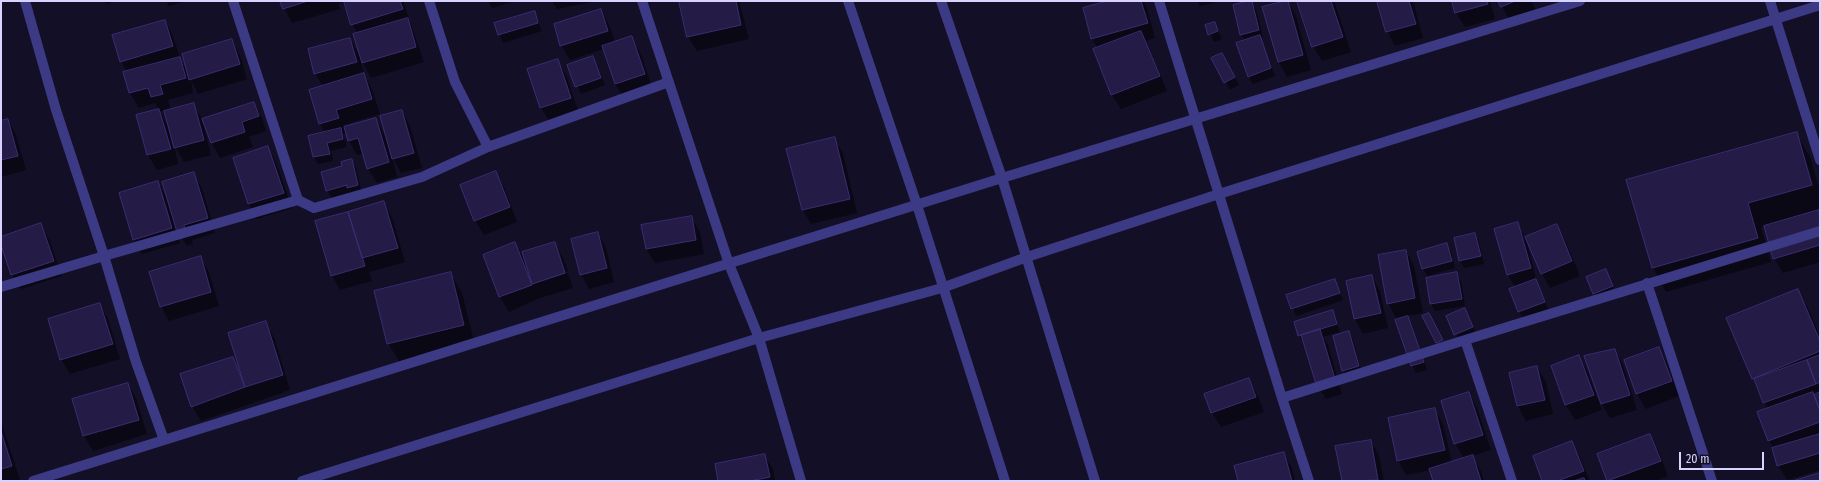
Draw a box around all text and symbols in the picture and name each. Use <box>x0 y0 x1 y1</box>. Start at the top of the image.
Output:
scale bar <box>1681 444 1766 470</box>
text: 20 m <box>1686 452 1710 466</box>

